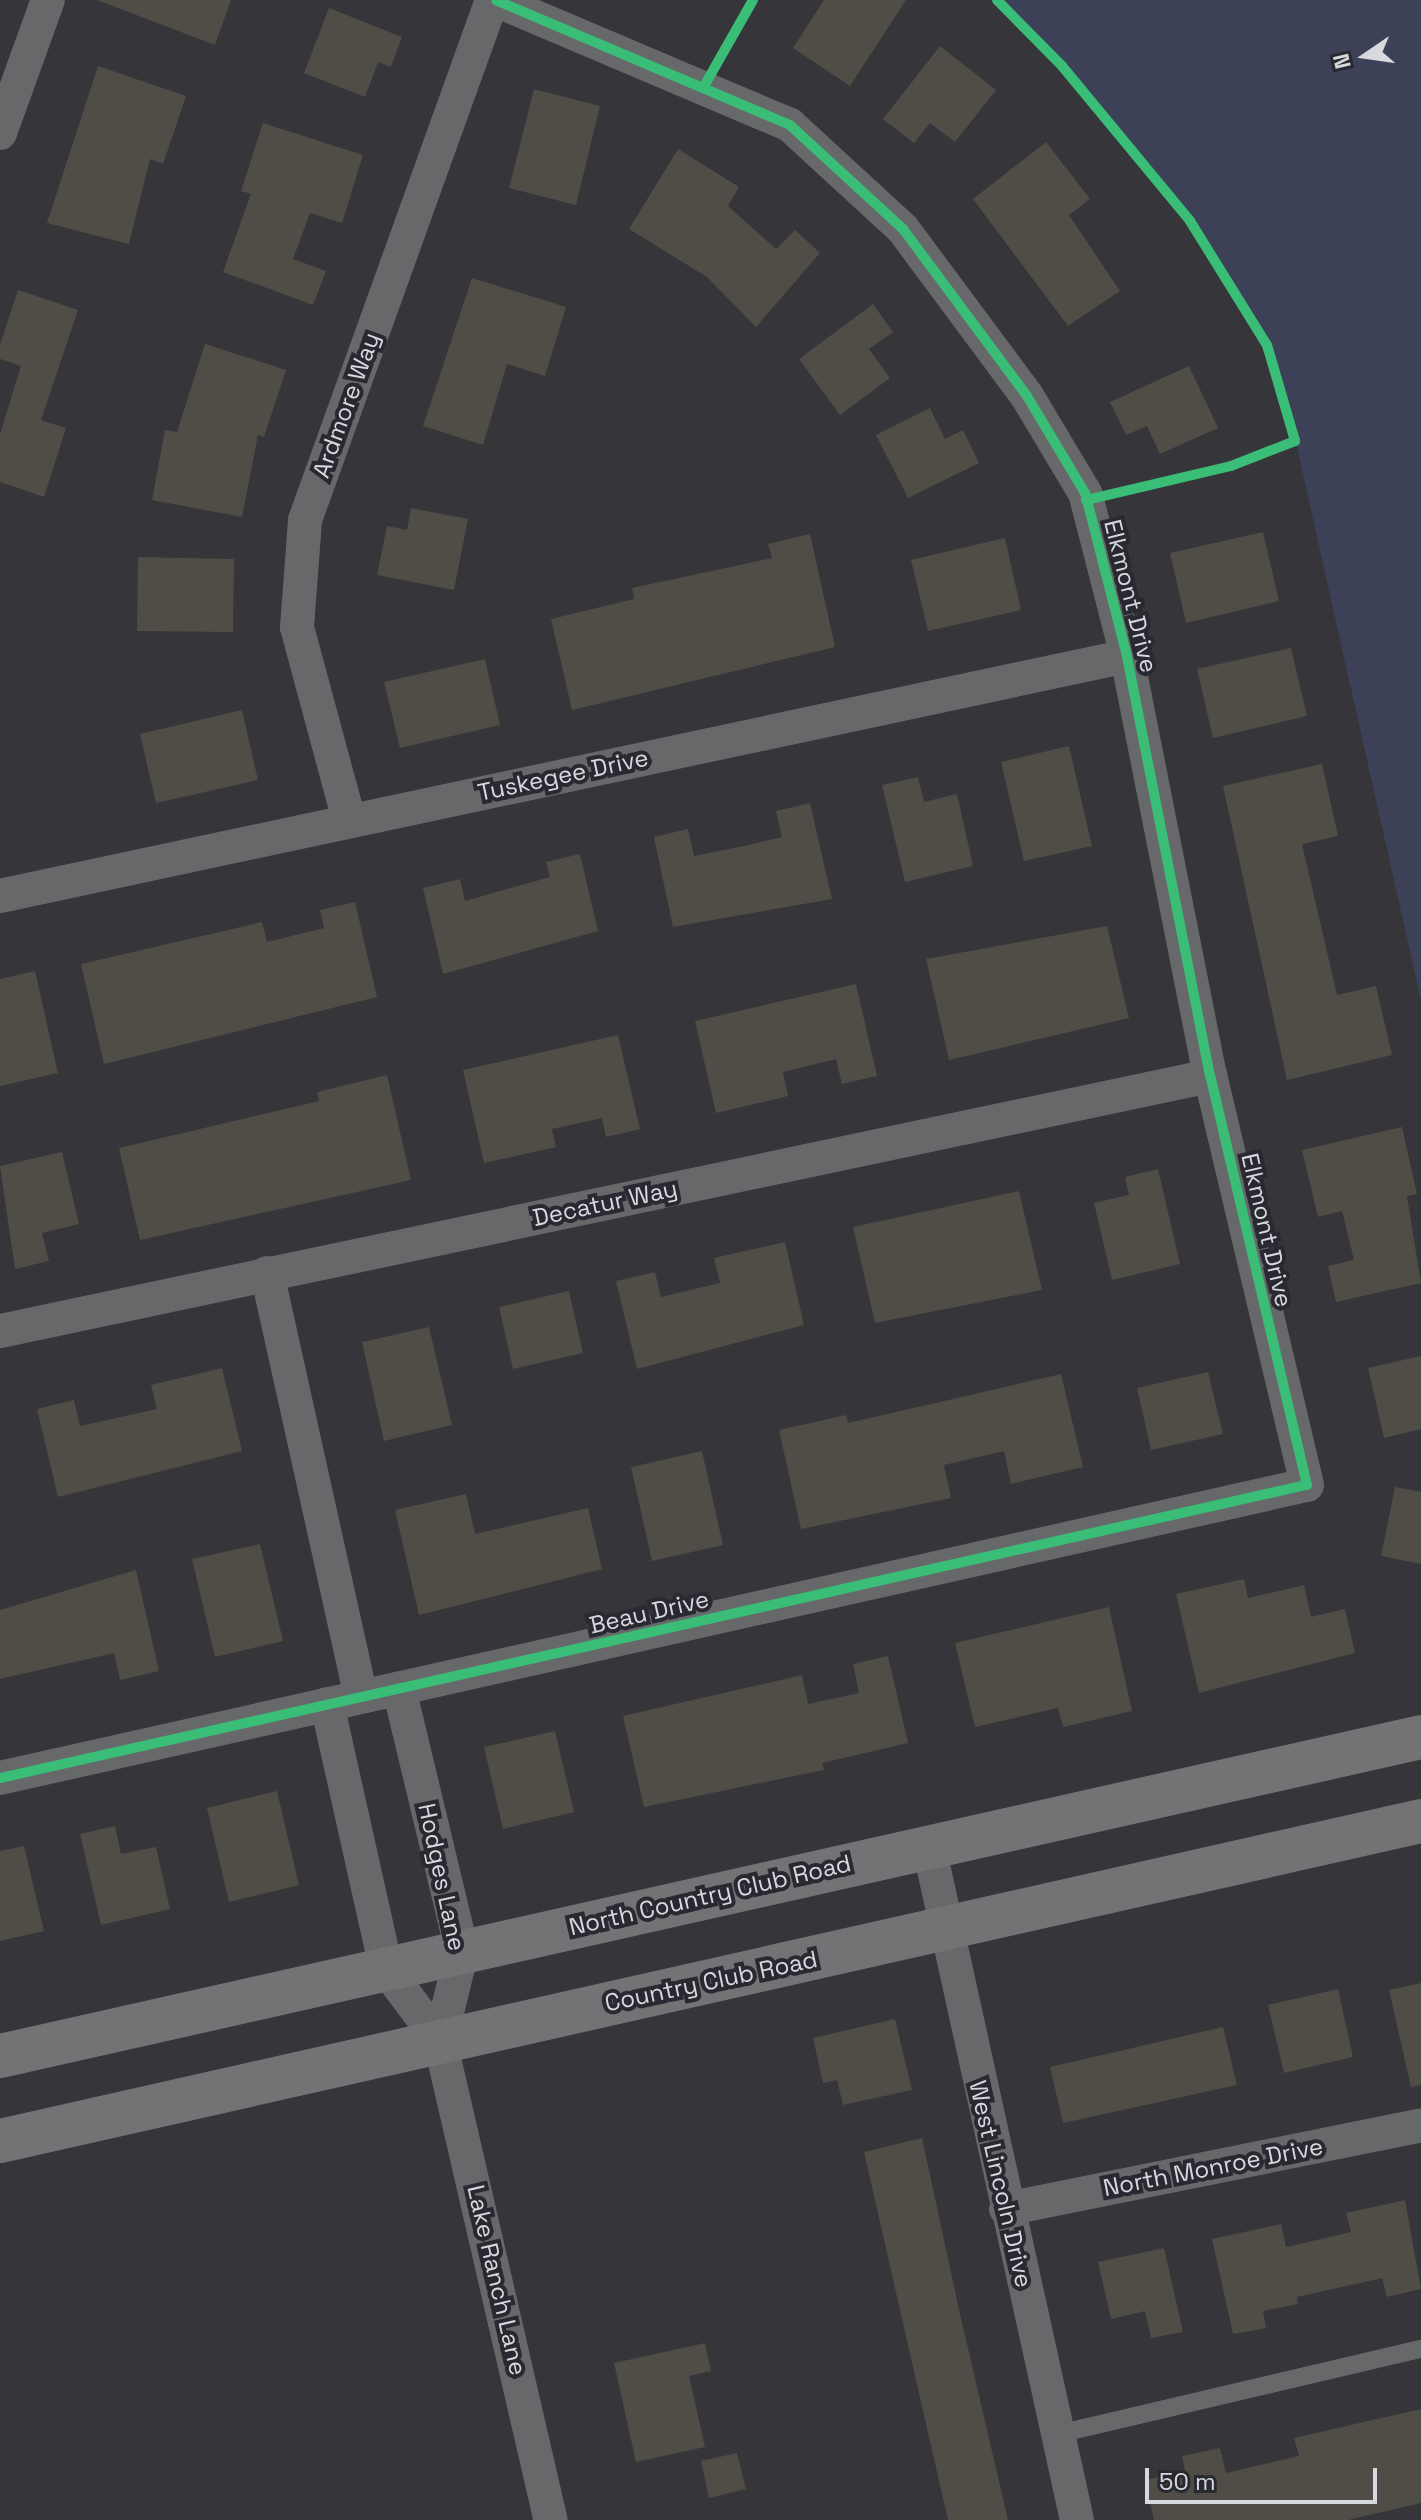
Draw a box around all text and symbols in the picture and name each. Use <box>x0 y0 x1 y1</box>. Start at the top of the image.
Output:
north arrow <box>1325 16 1405 96</box>
text: N <box>1326 51 1357 72</box>
street label: Ardmore Way <box>306 328 386 482</box>
street label: Elkmont Drive <box>1098 516 1164 676</box>
street label: Tuskegee Drive <box>475 743 651 807</box>
street label: Elkmont Drive <box>1235 1150 1299 1310</box>
street label: Decatur Way <box>530 1174 680 1232</box>
street label: Beau Drive <box>586 1584 712 1640</box>
street label: Hodges Lane <box>412 1801 472 1953</box>
street label: North Country Club Road <box>566 1849 854 1941</box>
street label: Country Club Road <box>602 1944 820 2018</box>
street label: West Lincoln Drive <box>963 2078 1039 2290</box>
street label: North Monroe Drive <box>1101 2132 1325 2202</box>
street label: Lake Ranch Lane <box>461 2182 533 2378</box>
scale bar <box>1149 2452 1381 2502</box>
text: 50 m <box>1159 2466 1216 2497</box>

